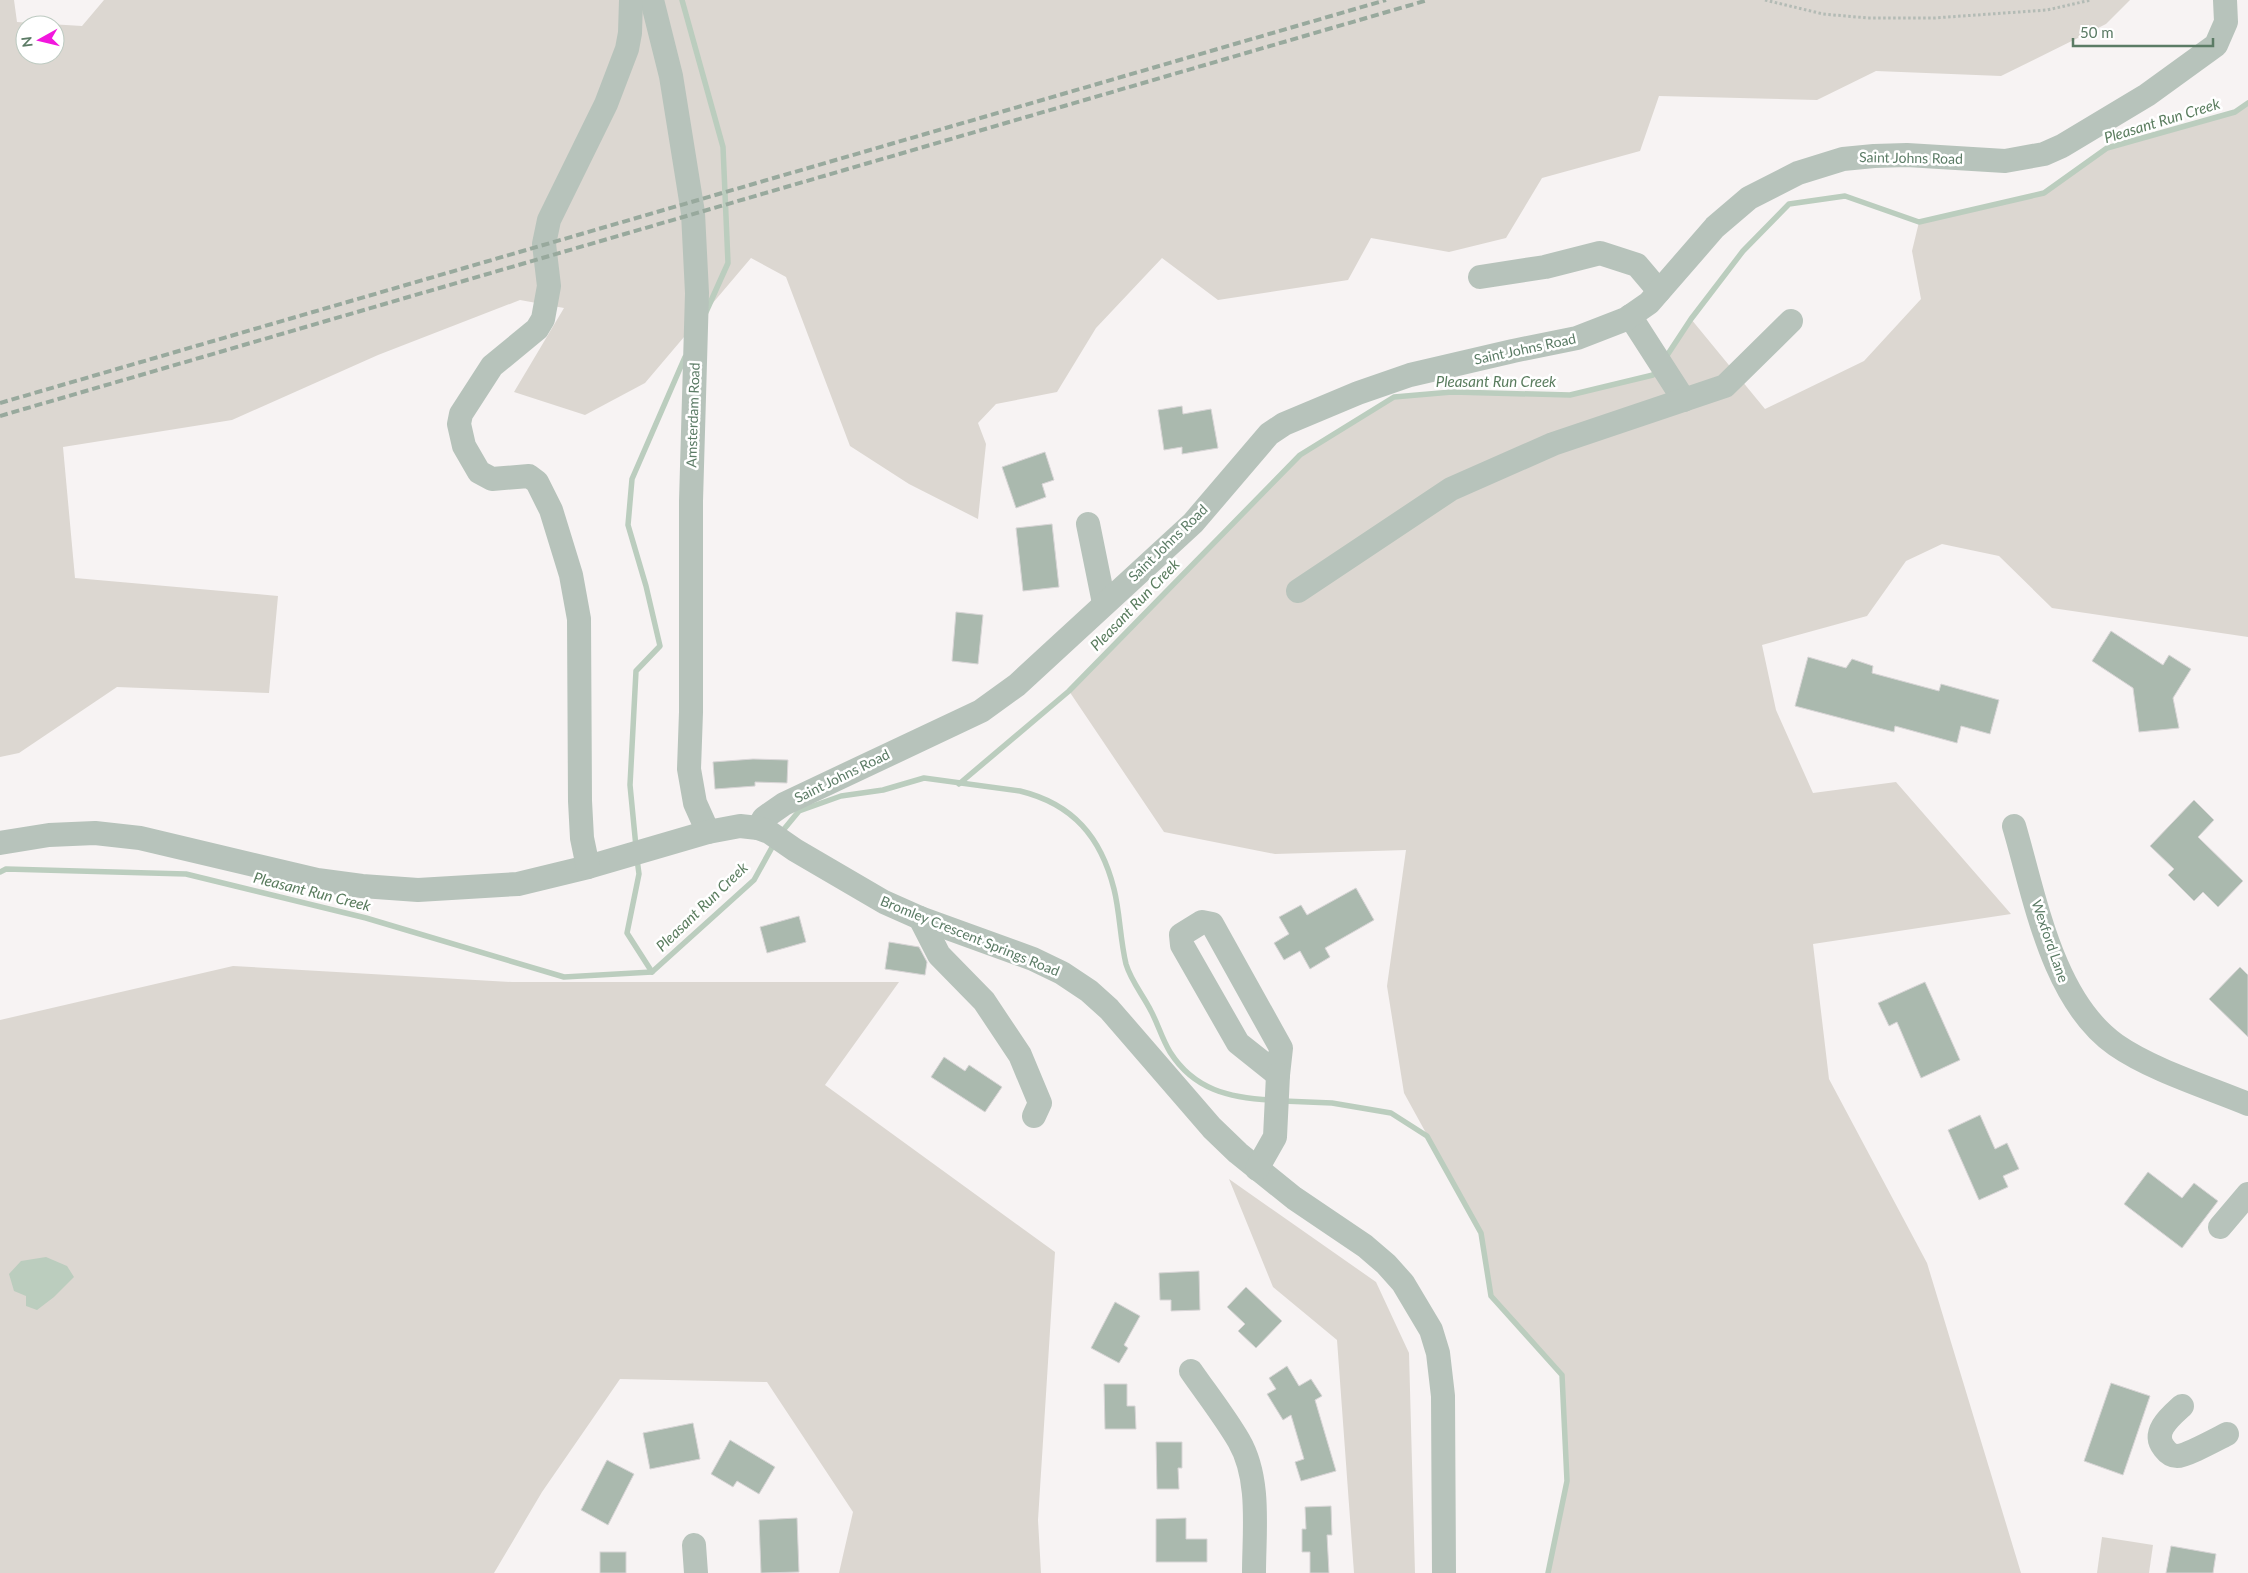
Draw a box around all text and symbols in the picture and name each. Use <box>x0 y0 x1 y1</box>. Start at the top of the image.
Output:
north arrow <box>15 15 65 65</box>
scale bar <box>2073 15 2213 47</box>
text: 50 m <box>2080 23 2114 41</box>
text: N <box>17 35 36 48</box>
water label: Pleasant Run Creek <box>2102 94 2223 146</box>
street label: Saint Johns Road <box>1859 148 1963 167</box>
street label: Saint Johns Road <box>1472 329 1577 368</box>
street label: Amsterdam Road <box>682 362 703 468</box>
water label: Pleasant Run Creek <box>1436 372 1557 390</box>
street label: Saint Johns Road <box>1124 501 1211 585</box>
water label: Pleasant Run Creek <box>1086 554 1183 654</box>
street label: Saint Johns Road <box>791 745 892 806</box>
water label: Pleasant Run Creek <box>652 857 751 955</box>
water label: Pleasant Run Creek <box>252 868 374 915</box>
street label: Bromley Crescent Springs Road <box>878 892 1062 979</box>
street label: Wexford Lane <box>2028 897 2073 984</box>

